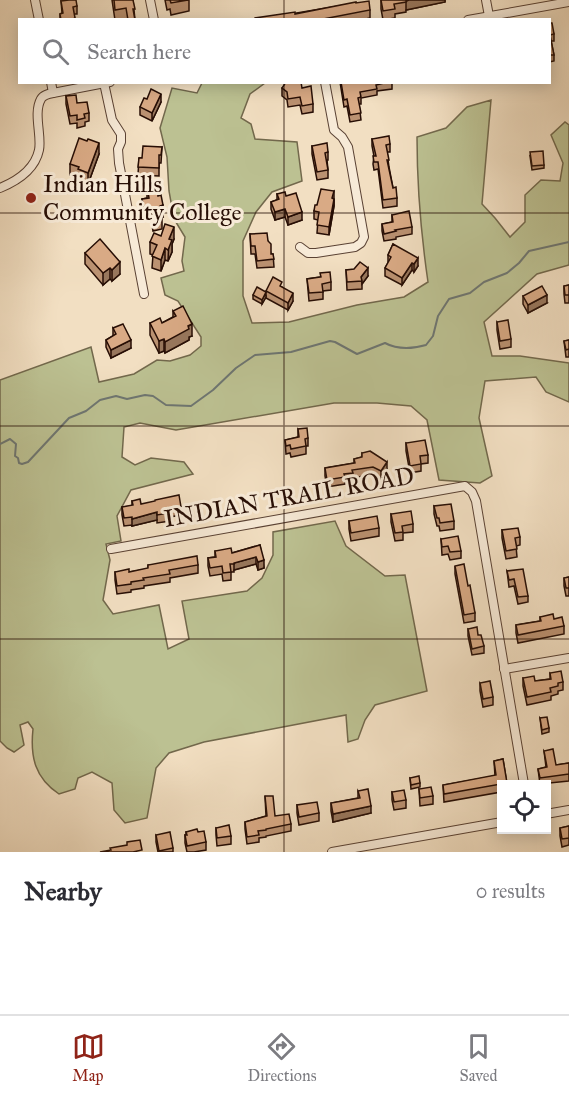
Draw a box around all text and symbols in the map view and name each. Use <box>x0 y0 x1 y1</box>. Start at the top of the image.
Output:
search box <box>18 18 551 84</box>
icon: search <box>39 35 72 68</box>
text: Search here <box>87 38 191 65</box>
place label: Indian Hills Community College <box>43 169 242 227</box>
marker: Indian Hills Community College <box>24 191 38 205</box>
street label: INDIAN TRAIL ROAD <box>162 460 416 534</box>
map controls <box>497 780 551 834</box>
button: locate <box>497 780 551 834</box>
text: Nearby <box>24 875 102 907</box>
text: 0 results <box>476 879 545 903</box>
tab: Map <box>72 1030 105 1085</box>
tab: Directions <box>248 1030 316 1085</box>
tab: Saved <box>459 1030 497 1085</box>

